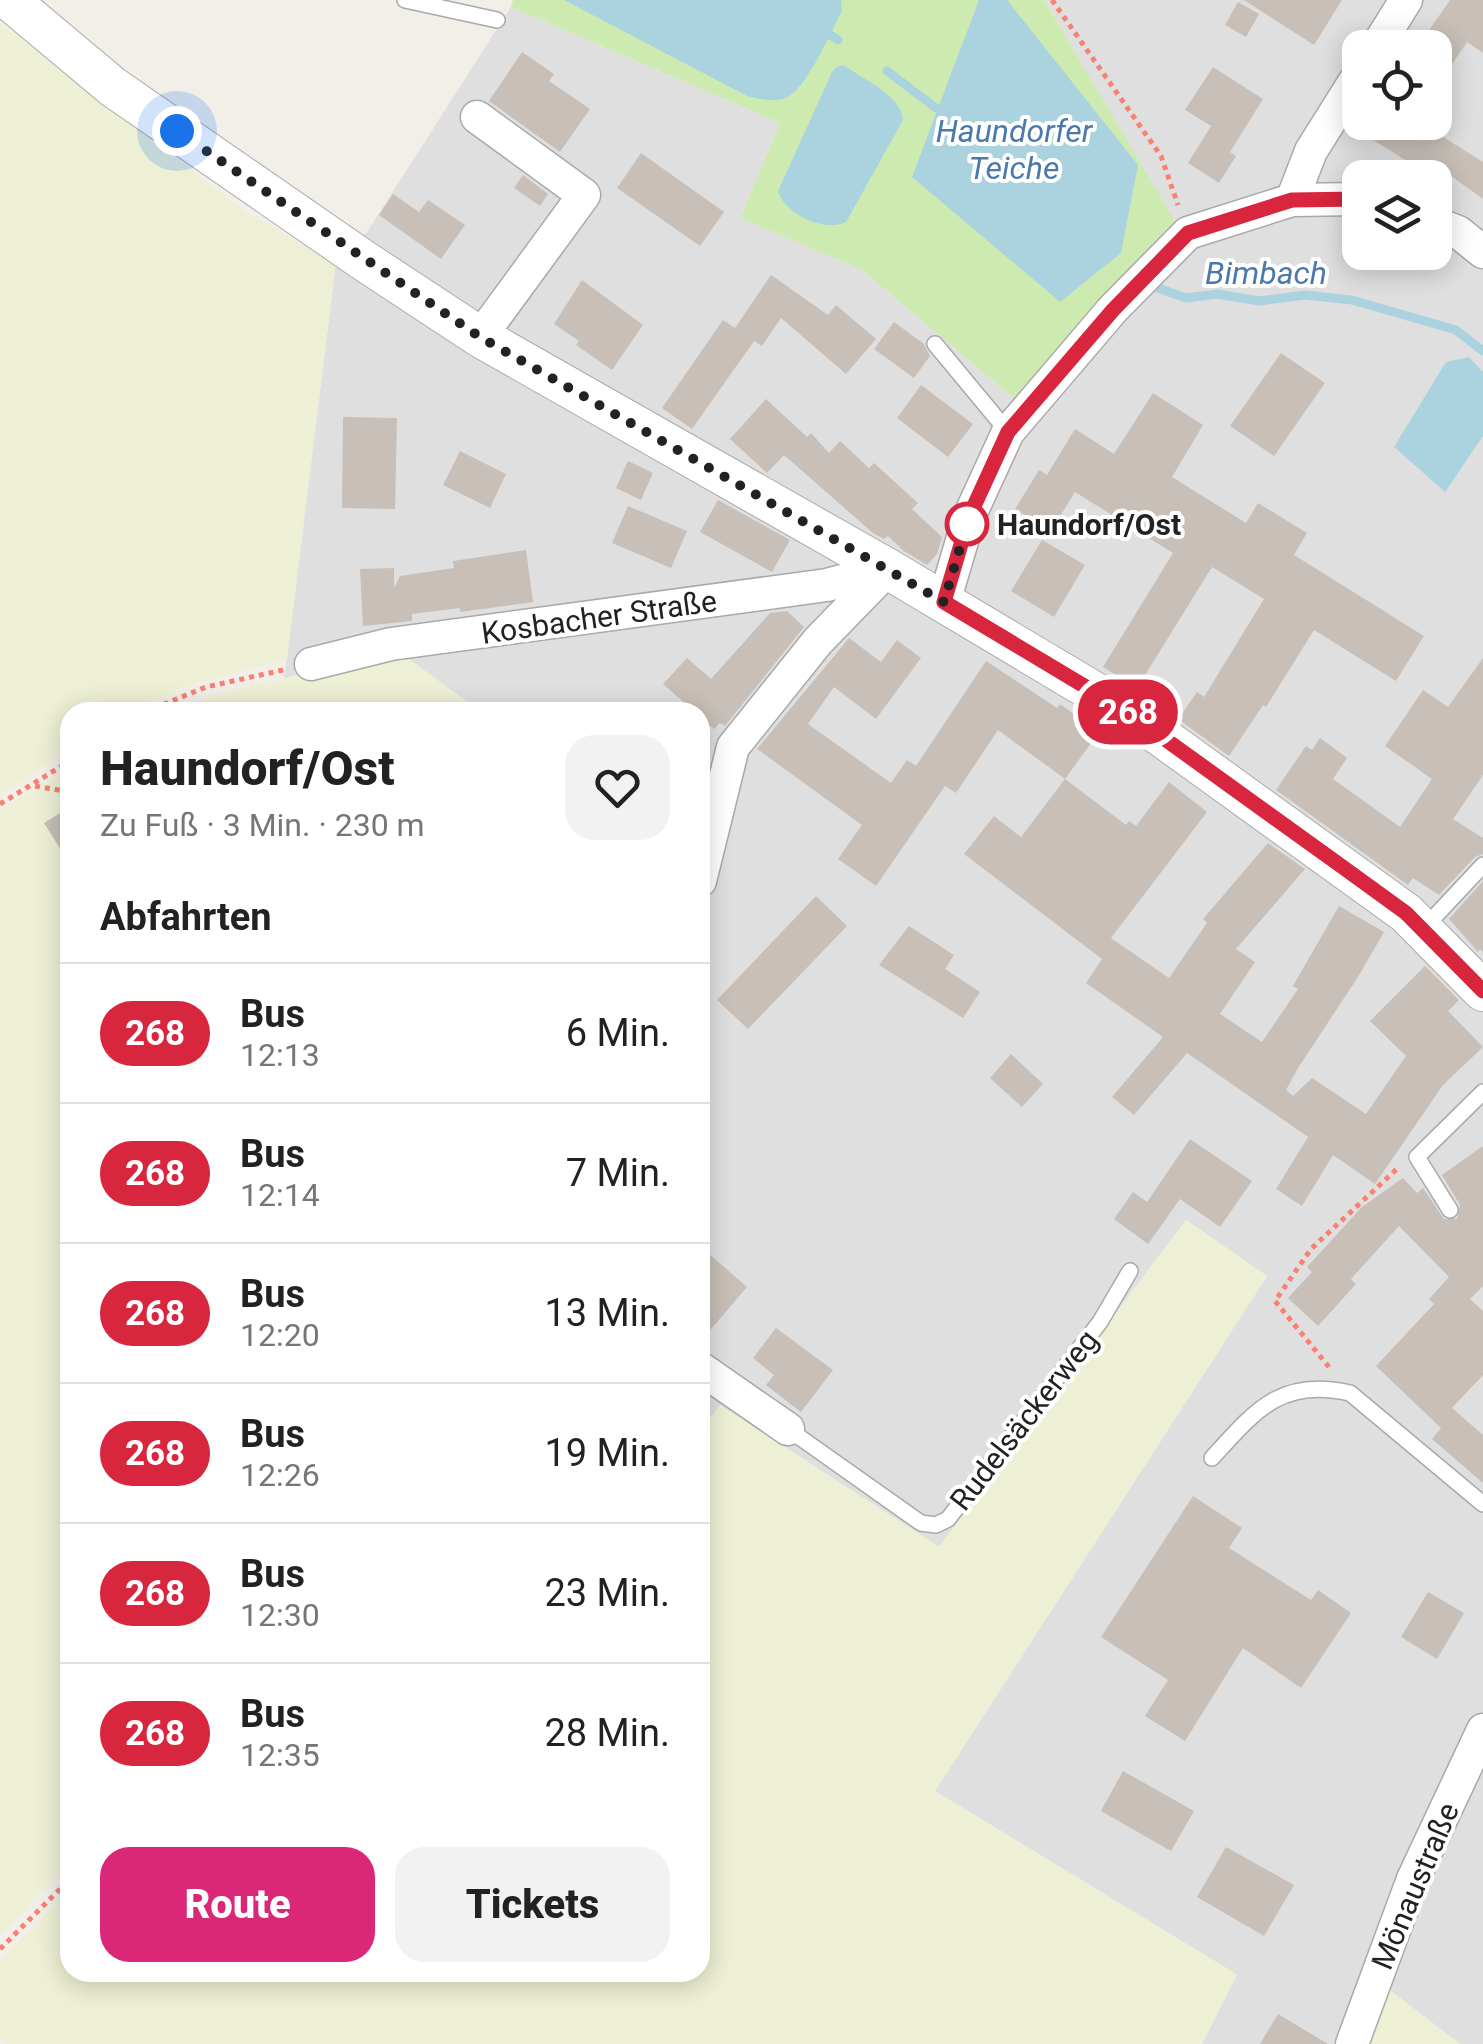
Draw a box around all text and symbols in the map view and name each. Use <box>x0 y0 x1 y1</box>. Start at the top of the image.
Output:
map controls <box>1342 30 1452 270</box>
button: locate <box>1342 30 1452 140</box>
your location <box>152 106 202 156</box>
water label: Haundorfer Teiche <box>936 112 1094 187</box>
button: layers <box>1342 160 1452 270</box>
water label: Bimbach <box>1205 254 1327 292</box>
marker: Haundorf/Ost <box>946 503 988 545</box>
place label: Haundorf/Ost <box>997 507 1181 542</box>
street label: Kosbacher Straße <box>479 583 719 651</box>
line badge: 268 <box>1070 680 1186 744</box>
text: 268 <box>1098 692 1158 733</box>
button: heart <box>565 735 670 840</box>
text: Haundorf/Ost <box>100 740 395 797</box>
text: Zu Fuß · 3 Min. · 230 m <box>100 806 425 844</box>
text: Abfahrten <box>100 895 272 939</box>
text: Bus <box>240 992 305 1036</box>
text: 6 Min. <box>566 1011 670 1055</box>
text: 268 <box>125 1013 185 1054</box>
text: 12:13 <box>240 1036 320 1074</box>
text: Bus <box>240 1132 305 1176</box>
text: 7 Min. <box>566 1151 670 1195</box>
text: 268 <box>125 1153 185 1194</box>
text: 12:14 <box>240 1176 320 1214</box>
text: Bus <box>240 1272 305 1316</box>
text: 13 Min. <box>544 1291 670 1335</box>
text: 268 <box>125 1293 185 1334</box>
text: 12:20 <box>240 1316 320 1354</box>
street label: Rudelsäckerweg <box>943 1323 1105 1517</box>
text: Bus <box>240 1412 305 1456</box>
text: 19 Min. <box>544 1431 670 1475</box>
text: 268 <box>125 1433 185 1474</box>
text: 12:26 <box>240 1456 320 1494</box>
text: Bus <box>240 1552 305 1596</box>
text: 23 Min. <box>544 1571 670 1615</box>
text: 268 <box>125 1573 185 1614</box>
text: 12:30 <box>240 1596 320 1634</box>
text: Bus <box>240 1692 305 1736</box>
text: 28 Min. <box>544 1711 670 1755</box>
text: 268 <box>125 1713 185 1754</box>
text: 12:35 <box>240 1736 320 1774</box>
street label: Mönaustraße <box>1364 1797 1466 1975</box>
button: Route <box>100 1847 375 1962</box>
button: Tickets <box>395 1847 670 1962</box>

